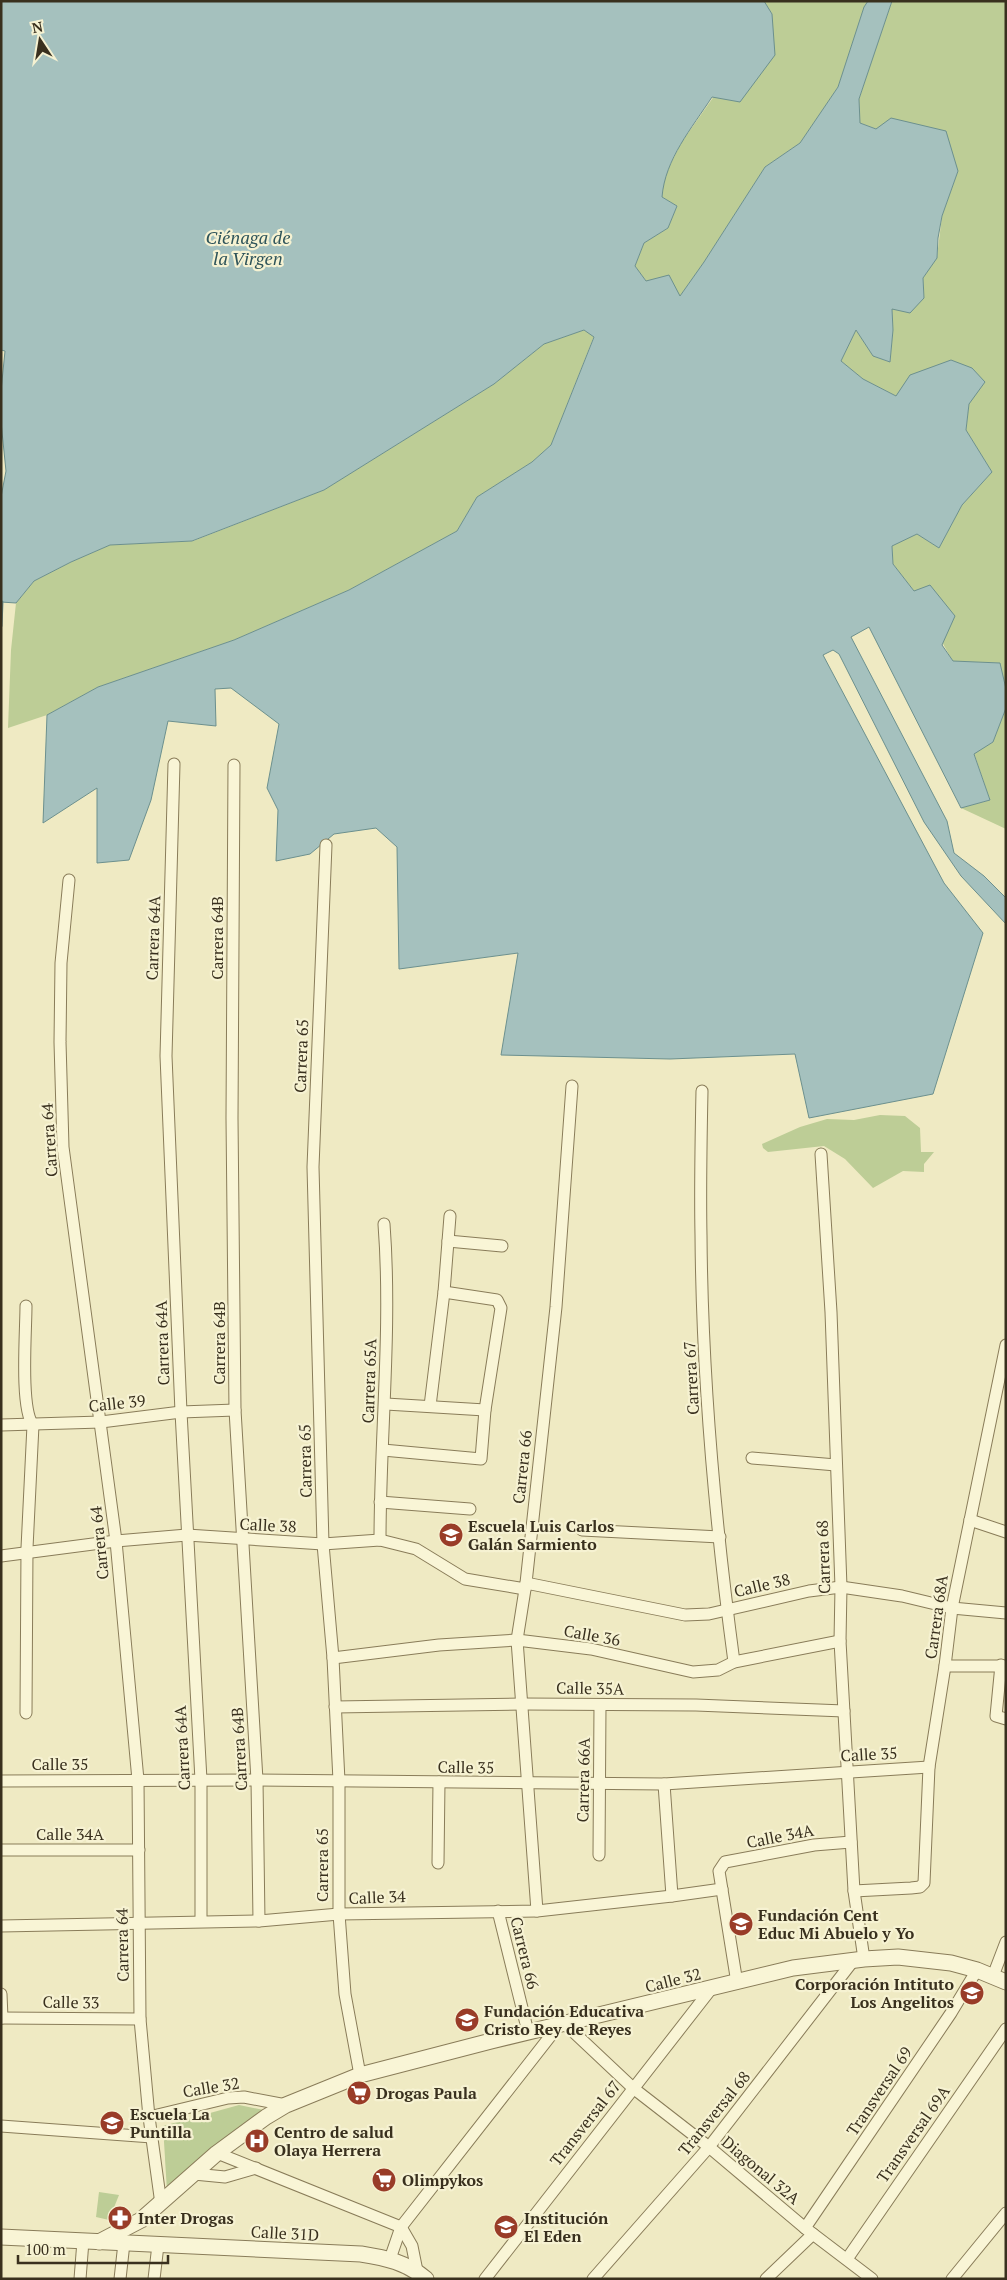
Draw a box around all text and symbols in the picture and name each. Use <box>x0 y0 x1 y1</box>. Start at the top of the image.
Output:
north arrow <box>15 15 65 65</box>
text: N <box>30 16 45 37</box>
water label: Ciénaga de la Virgen <box>206 225 290 270</box>
street label: Carrera 64A <box>141 895 165 981</box>
street label: Carrera 64B <box>206 896 228 980</box>
street label: Carrera 65 <box>289 1019 313 1093</box>
street label: Carrera 64 <box>35 1102 63 1178</box>
street label: Carrera 64A <box>150 1300 174 1386</box>
street label: Carrera 64B <box>208 1301 230 1385</box>
street label: Carrera 65A <box>357 1338 381 1424</box>
street label: Carrera 67 <box>678 1341 704 1415</box>
street label: Calle 39 <box>87 1389 147 1417</box>
street label: Carrera 65 <box>293 1424 317 1498</box>
street label: Carrera 66 <box>507 1429 537 1505</box>
street label: Carrera 64 <box>84 1505 114 1581</box>
street label: Calle 38 <box>239 1513 297 1537</box>
place label: Escuela Luis Carlos Galán Sarmiento <box>468 1515 614 1555</box>
street label: Carrera 68 <box>811 1520 835 1594</box>
school or university icon: Escuela Luis Carlos Galán Sarmiento <box>438 1522 464 1548</box>
street label: Calle 38 <box>732 1568 792 1602</box>
street label: Carrera 68A <box>919 1573 953 1661</box>
street label: Calle 36 <box>562 1619 622 1651</box>
street label: Calle 35A <box>556 1676 624 1700</box>
street label: Carrera 64A <box>169 1705 195 1791</box>
street label: Carrera 64B <box>226 1707 252 1791</box>
street label: Carrera 66A <box>571 1737 595 1823</box>
street label: Calle 35 <box>840 1742 898 1766</box>
street label: Calle 35 <box>31 1753 89 1775</box>
street label: Calle 35 <box>437 1756 495 1778</box>
street label: Calle 34A <box>745 1819 816 1853</box>
street label: Calle 34A <box>36 1823 104 1845</box>
street label: Carrera 65 <box>311 1828 333 1902</box>
street label: Calle 34 <box>348 1885 406 1909</box>
place label: Fundación Cent Educ Mi Abuelo y Yo <box>758 1904 915 1944</box>
street label: Carrera 64 <box>110 1907 134 1982</box>
school or university icon: Fundación Cent Educ Mi Abuelo y Yo <box>728 1911 754 1937</box>
street label: Carrera 66 <box>505 1914 545 1992</box>
street label: Calle 32 <box>643 1962 703 1998</box>
place label: Corporación Intituto Los Angelitos <box>795 1973 954 2013</box>
school or university icon: Corporación Intituto Los Angelitos <box>959 1980 985 2006</box>
street label: Calle 33 <box>42 1991 100 2013</box>
place label: Fundación Educativa Cristo Rey de Reyes <box>484 2000 644 2040</box>
school or university icon: Fundación Educativa Cristo Rey de Reyes <box>454 2007 480 2033</box>
street label: Transversal 69 <box>841 2042 917 2140</box>
street label: Transversal 68 <box>673 2066 755 2160</box>
street label: Calle 32 <box>181 2072 241 2102</box>
street label: Transversal 67 <box>545 2076 625 2170</box>
supermarket icon: Drogas Paula <box>346 2080 372 2106</box>
street label: Transversal 69A <box>871 2081 955 2187</box>
place label: Drogas Paula <box>376 2082 477 2104</box>
place label: Escuela La Puntilla <box>130 2103 210 2143</box>
school or university icon: Escuela La Puntilla <box>99 2110 125 2136</box>
place label: Centro de salud Olaya Herrera <box>274 2121 394 2161</box>
hospital icon: Centro de salud Olaya Herrera <box>244 2128 270 2154</box>
street label: Diagonal 32A <box>717 2131 805 2209</box>
supermarket icon: Olimpykos <box>371 2167 397 2193</box>
place label: Olimpykos <box>402 2169 483 2191</box>
pharmacy icon: Inter Drogas <box>107 2205 133 2231</box>
place label: Inter Drogas <box>138 2207 234 2229</box>
place label: Institución El Eden <box>524 2207 609 2247</box>
school or university icon: Institución El Eden <box>493 2214 519 2240</box>
street label: Calle 31D <box>250 2220 320 2246</box>
scale bar <box>18 2232 168 2264</box>
text: 100 m <box>25 2239 66 2259</box>

